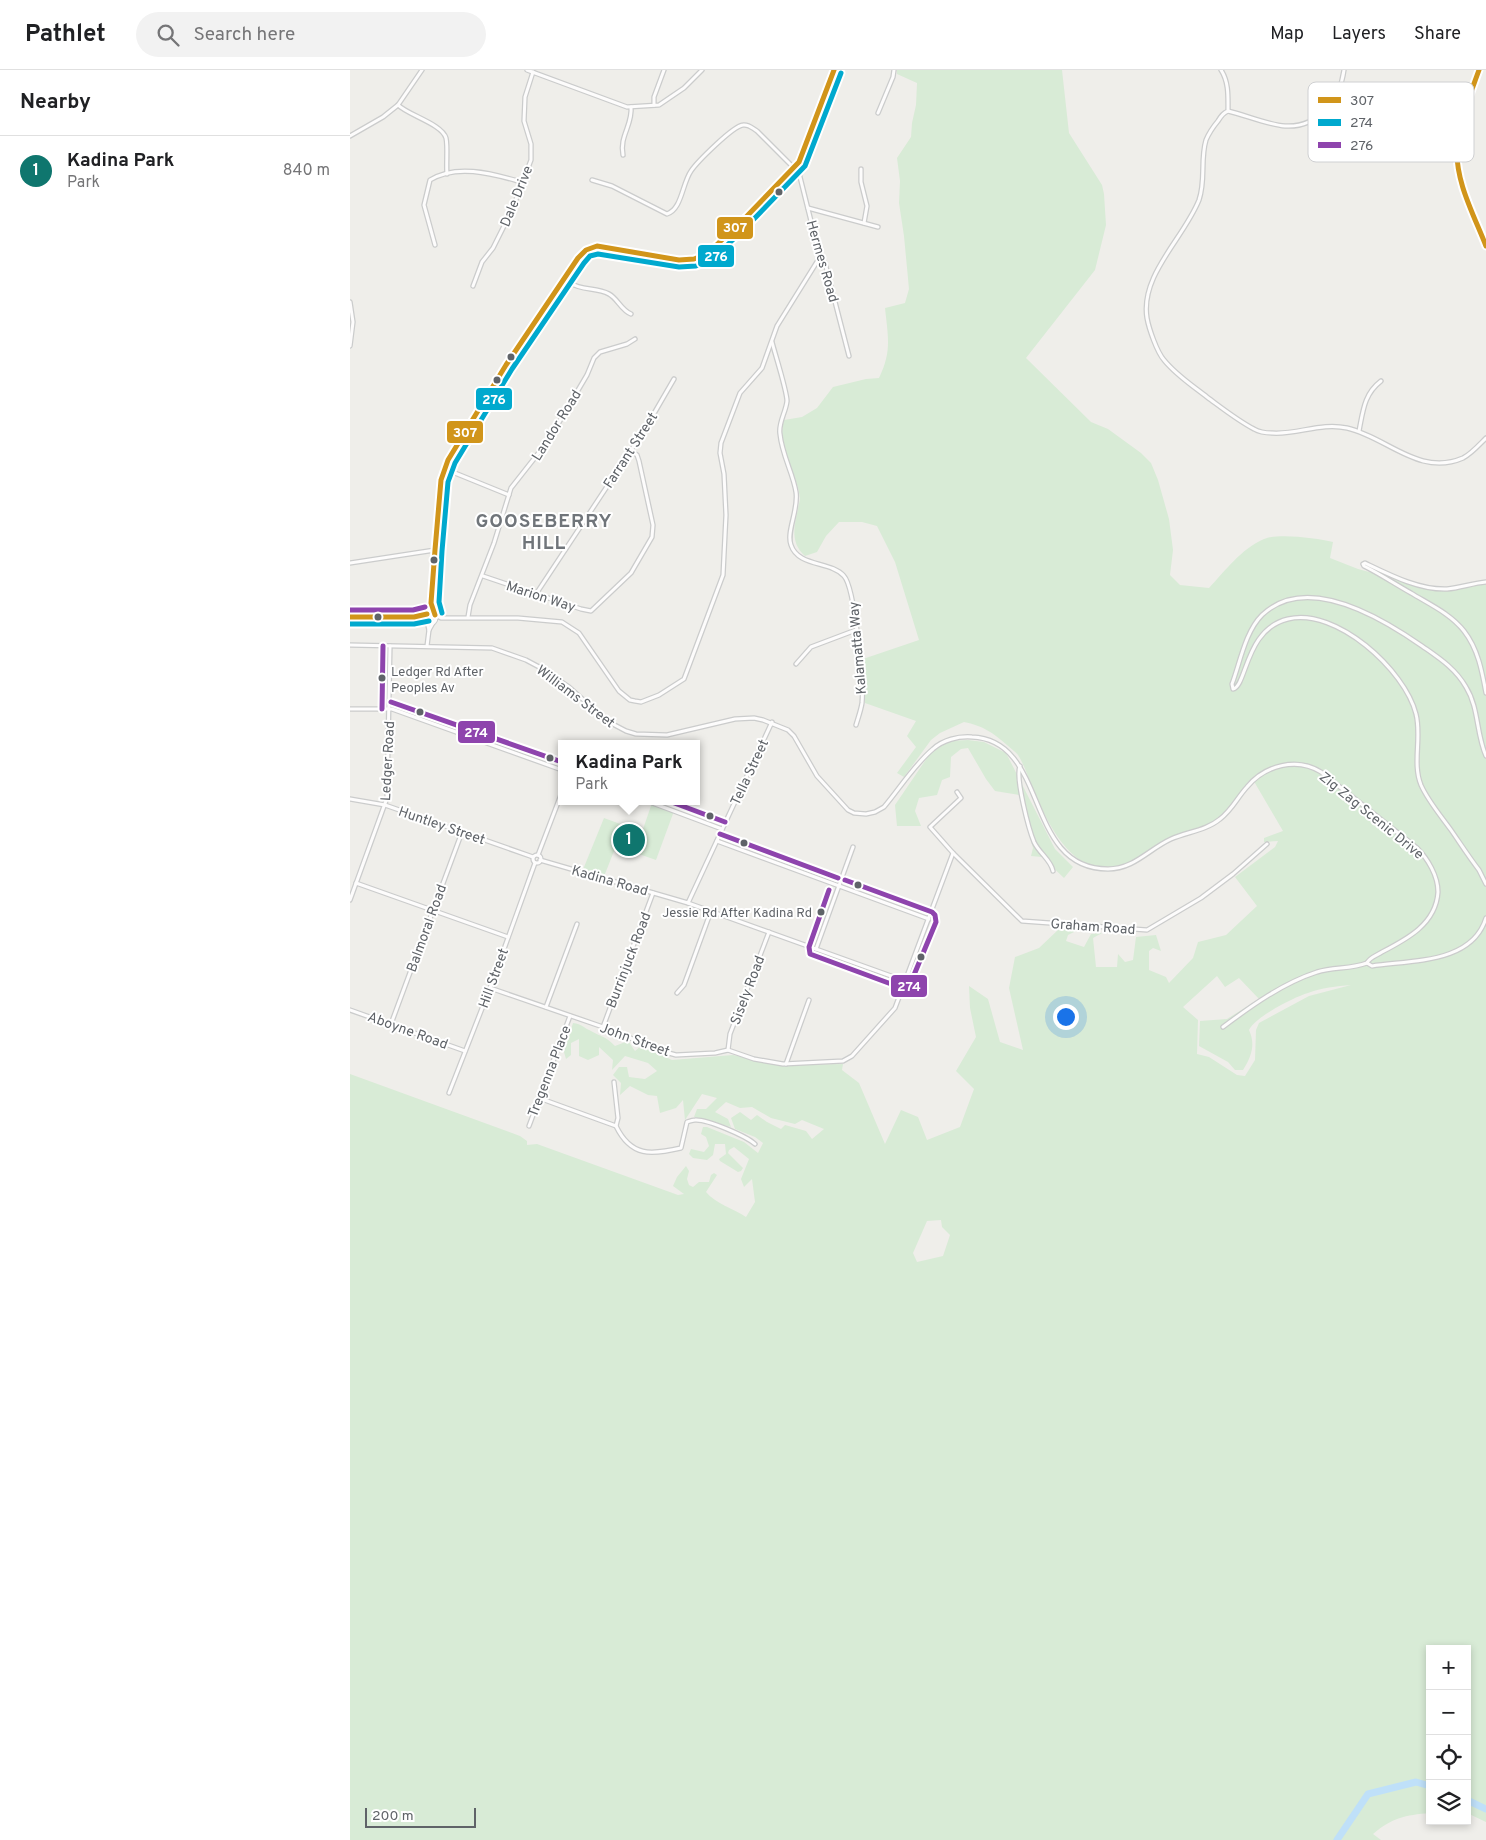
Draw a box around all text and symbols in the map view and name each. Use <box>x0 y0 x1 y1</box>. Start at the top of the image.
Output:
search box <box>136 12 486 57</box>
text: Pathlet <box>25 20 106 50</box>
icon: search <box>154 21 182 49</box>
text: Search here <box>194 23 295 47</box>
text: Map <box>1270 23 1304 46</box>
text: Layers <box>1332 23 1386 46</box>
text: Share <box>1414 23 1461 46</box>
legend <box>1308 82 1474 162</box>
text: Nearby <box>20 89 91 116</box>
text: 307 <box>1350 93 1374 110</box>
text: 274 <box>1350 115 1373 132</box>
text: 276 <box>1350 138 1373 155</box>
text: Kadina Park <box>67 149 174 173</box>
text: 1 <box>33 161 39 181</box>
text: 840 m <box>283 161 330 181</box>
street label: Dale Drive <box>497 164 537 230</box>
text: Park <box>67 173 100 193</box>
unlabelled marker <box>774 187 784 197</box>
line badge: 307 <box>716 216 754 240</box>
street label: Hermes Road <box>802 218 841 304</box>
text: 307 <box>723 220 747 237</box>
line badge: 276 <box>697 244 735 268</box>
text: 276 <box>704 249 728 266</box>
unlabelled marker <box>506 352 516 362</box>
unlabelled marker <box>492 375 502 385</box>
line badge: 276 <box>475 387 513 411</box>
street label: Landor Road <box>529 387 586 464</box>
text: 276 <box>482 392 506 409</box>
street label: Farrant Street <box>600 410 662 492</box>
line badge: 307 <box>446 420 484 444</box>
text: 307 <box>453 425 477 442</box>
district label: GOOSEBERRY HILL <box>475 510 613 556</box>
unlabelled marker <box>429 555 439 565</box>
street label: Marion Way <box>504 578 577 617</box>
street label: Kalamatta Way <box>846 601 871 695</box>
unlabelled marker <box>373 612 383 622</box>
street label: Williams Street <box>532 662 618 732</box>
place label: Ledger Rd After Peoples Av <box>391 665 484 697</box>
marker: Ledger Rd After Peoples Av <box>377 673 387 683</box>
unlabelled marker <box>415 707 425 717</box>
line badge: 274 <box>457 720 496 744</box>
street label: Ledger Road <box>378 721 399 802</box>
text: 274 <box>464 725 488 742</box>
street label: Tella Street <box>728 737 773 808</box>
popup <box>558 740 700 805</box>
text: Kadina Park <box>575 751 683 775</box>
unlabelled marker <box>545 753 555 763</box>
street label: Zig Zag Scenic Drive <box>1315 769 1427 864</box>
text: Park <box>575 775 608 795</box>
street label: Huntley Street <box>396 804 487 849</box>
unlabelled marker <box>705 811 715 821</box>
pin: 1 <box>613 821 645 859</box>
unlabelled marker <box>739 838 749 848</box>
street label: Kadina Road <box>569 862 650 901</box>
unlabelled marker <box>853 880 863 890</box>
street label: Balmoral Road <box>404 882 451 975</box>
place label: Jessie Rd After Kadina Rd <box>662 906 812 922</box>
marker: Jessie Rd After Kadina Rd <box>816 907 826 917</box>
street label: Burrinjuck Road <box>603 910 655 1011</box>
street label: Graham Road <box>1050 916 1136 939</box>
street label: Hill Street <box>476 946 513 1011</box>
unlabelled marker <box>916 952 926 962</box>
street label: Sisely Road <box>727 954 769 1028</box>
line badge: 274 <box>890 974 928 998</box>
text: 274 <box>897 979 921 996</box>
your location <box>1053 1004 1079 1030</box>
street label: Aboyne Road <box>365 1009 450 1054</box>
street label: John Street <box>597 1020 672 1061</box>
street label: Tregenna Place <box>525 1023 576 1120</box>
map controls <box>1426 1645 1471 1825</box>
button: + <box>1426 1645 1471 1690</box>
button: − <box>1426 1690 1471 1735</box>
button: locate <box>1426 1735 1471 1780</box>
button: layers <box>1426 1780 1471 1825</box>
scale bar <box>365 1805 476 1828</box>
text: 200 m <box>372 1808 414 1825</box>

